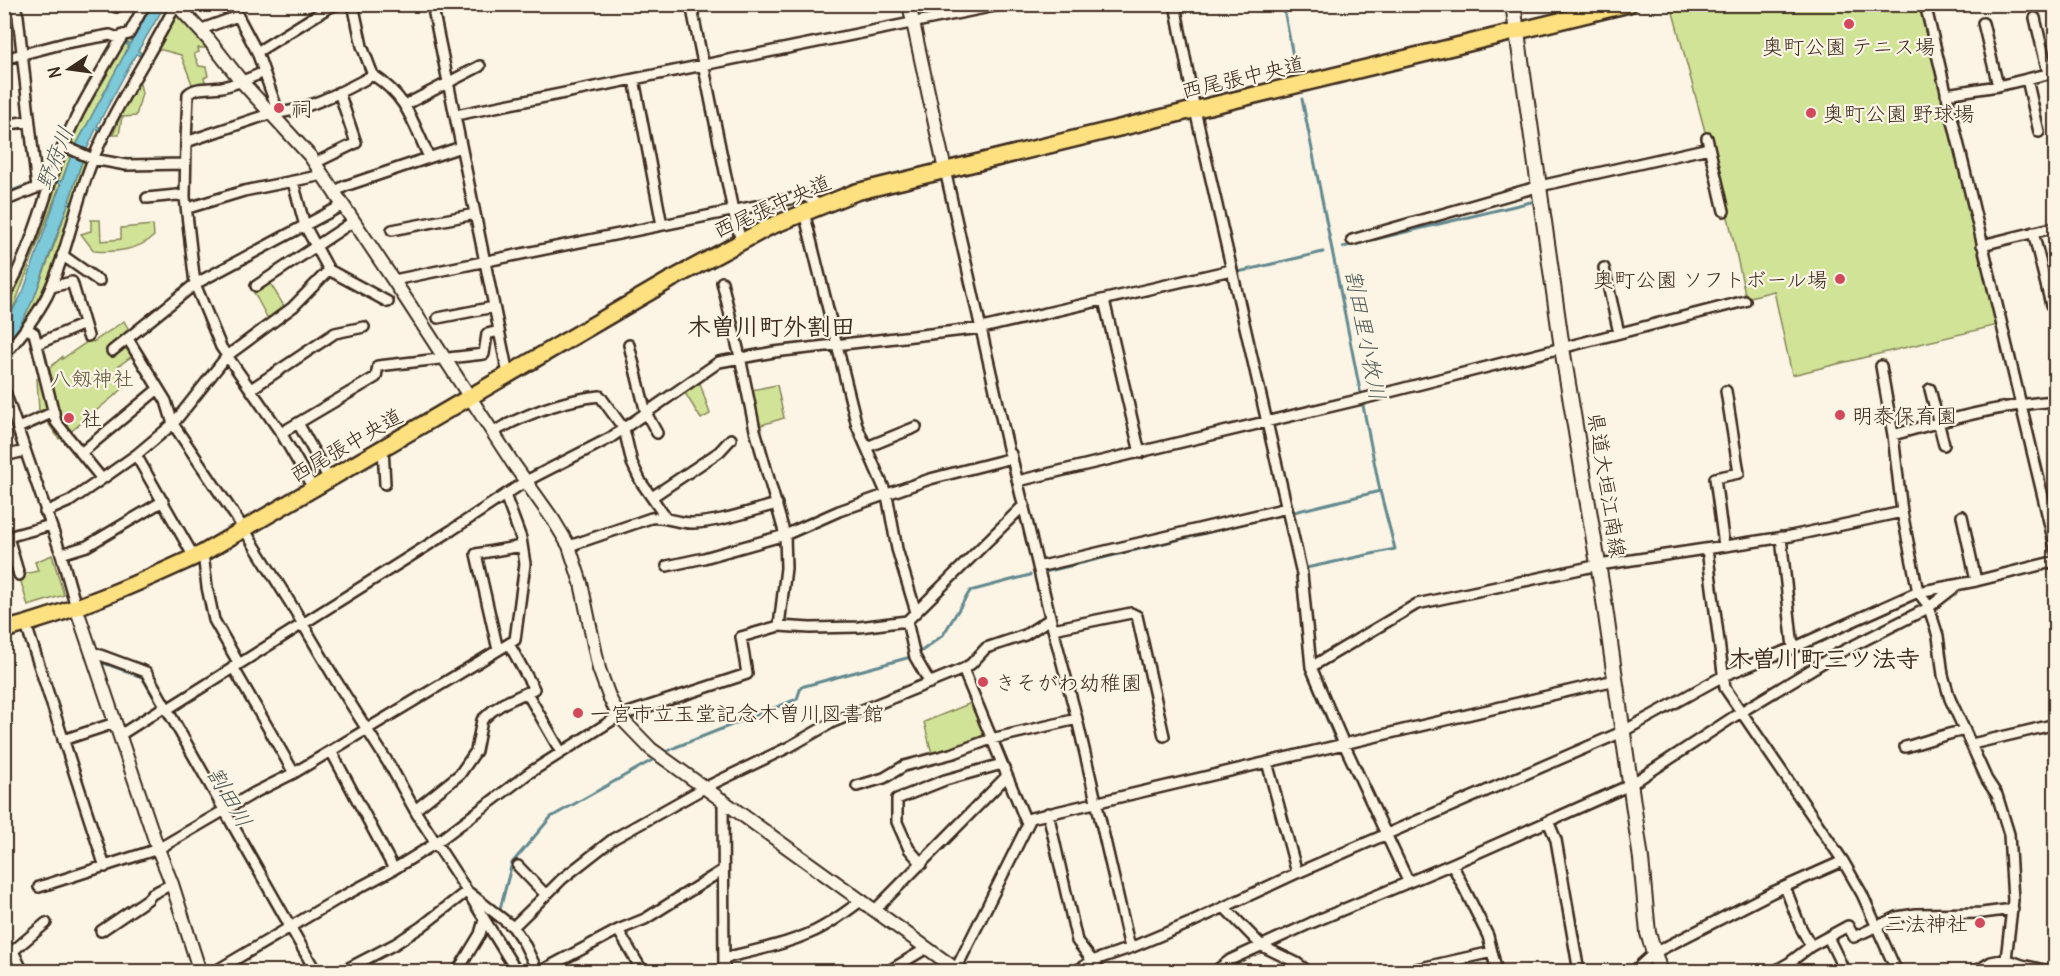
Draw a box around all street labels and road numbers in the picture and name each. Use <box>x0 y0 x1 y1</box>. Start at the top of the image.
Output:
street label: 西尾張中央道 <box>1179 50 1307 104</box>
street label: 西尾張中央道 <box>709 168 835 244</box>
street label: 西尾張中央道 <box>285 402 407 488</box>
street label: 県道大垣江南線 <box>1582 410 1632 560</box>

